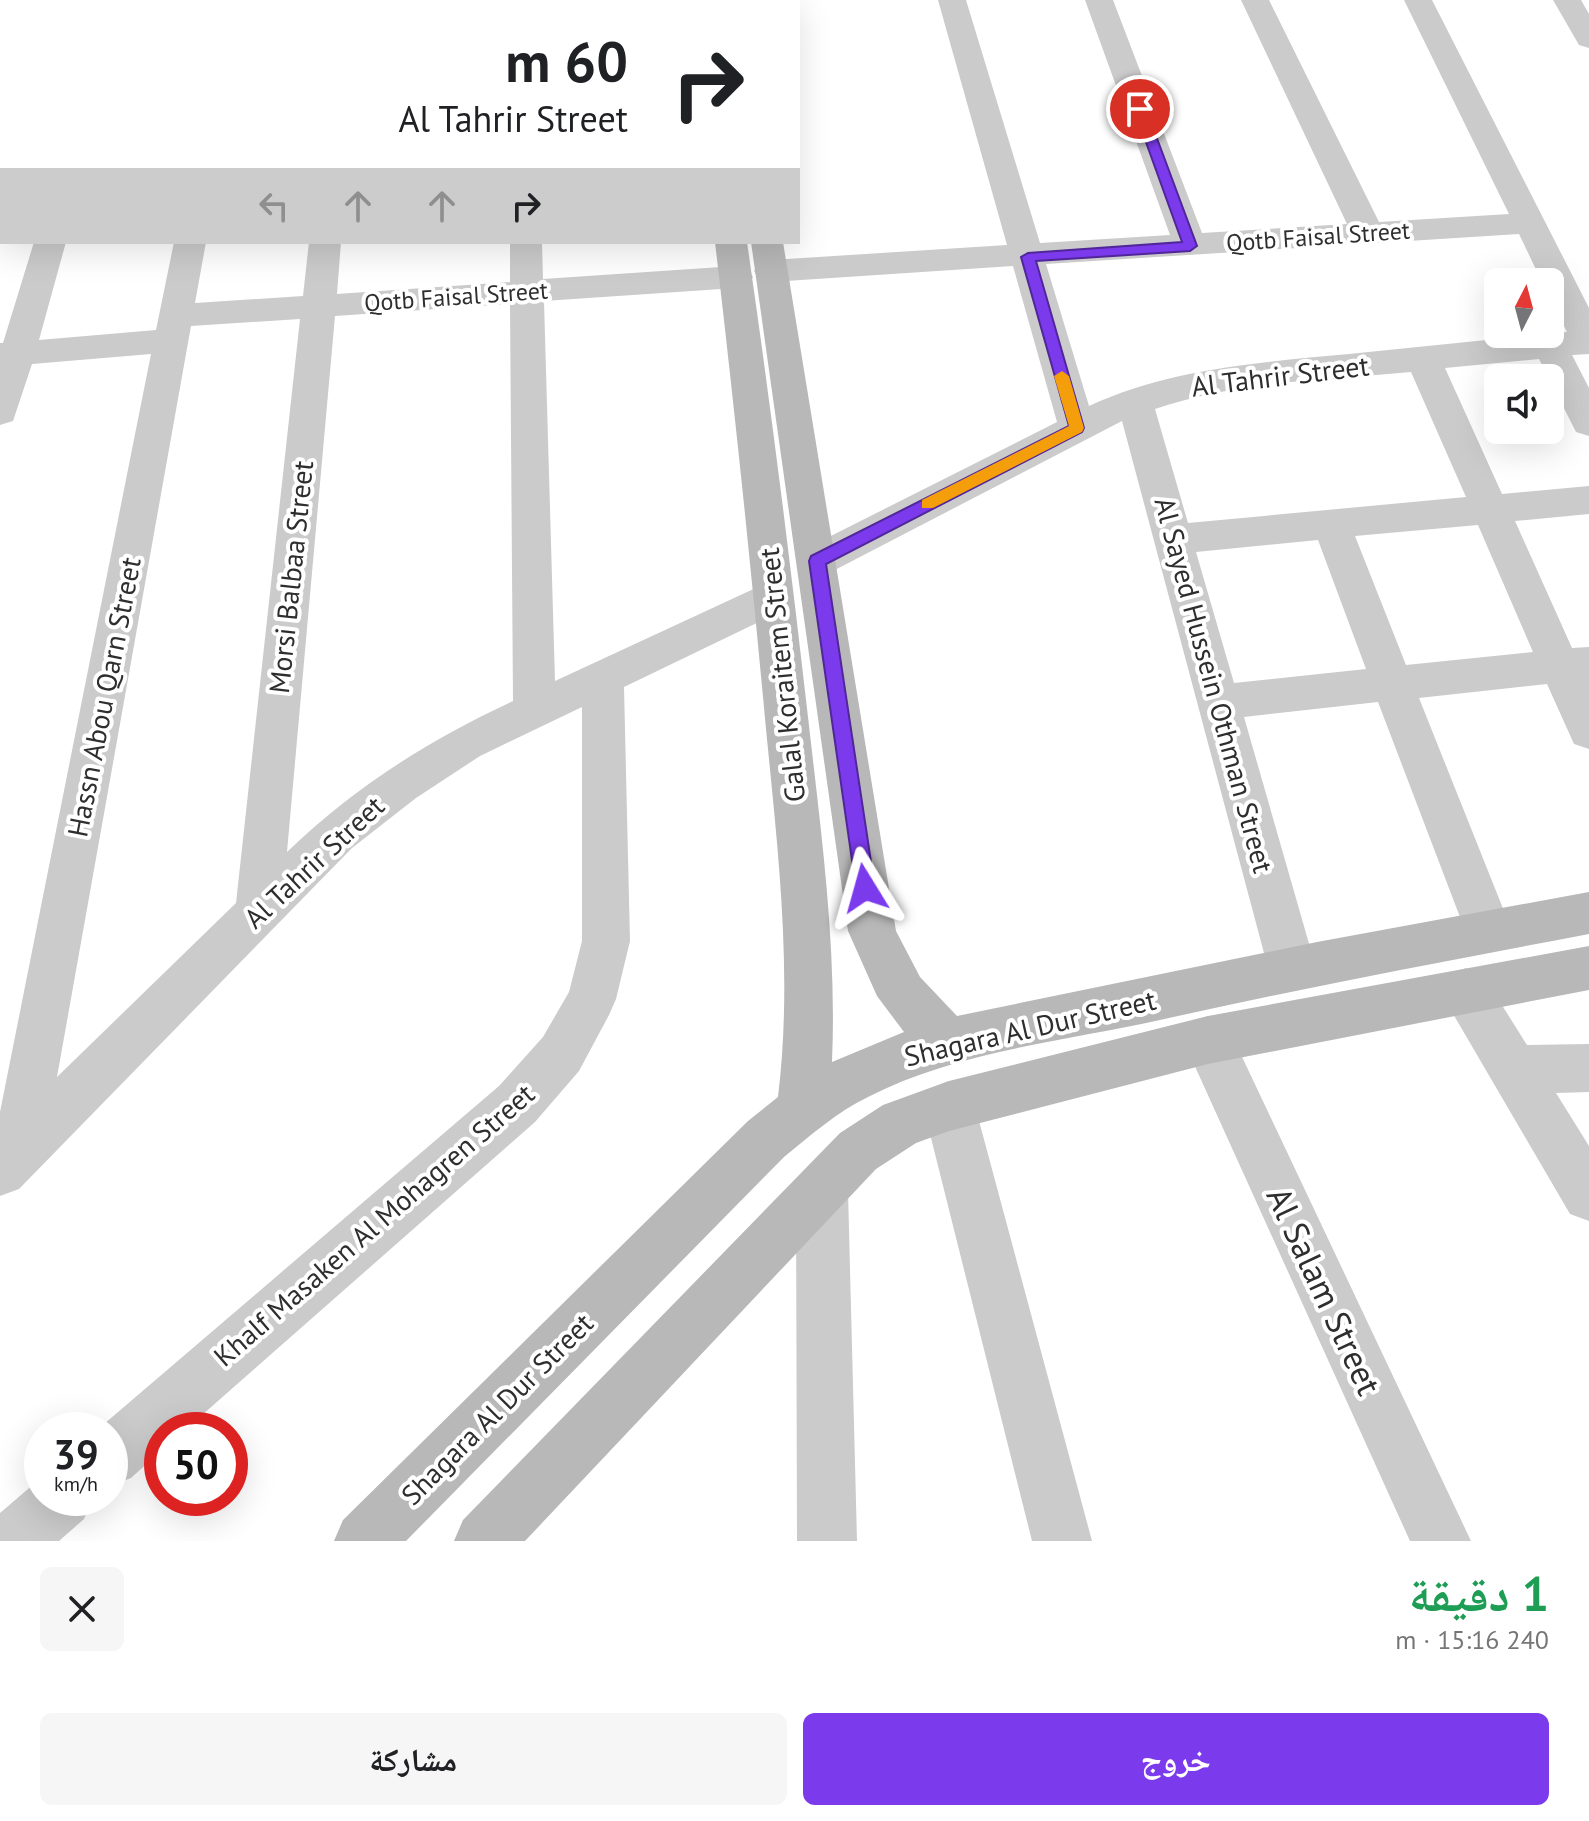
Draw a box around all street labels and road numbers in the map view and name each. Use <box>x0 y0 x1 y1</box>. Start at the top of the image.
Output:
street label: Qotb Faisal Street <box>1225 215 1411 258</box>
street label: Qotb Faisal Street <box>363 275 549 318</box>
street label: Al Tahrir Street <box>1189 346 1371 405</box>
street label: Morsi Balbaa Street <box>260 458 321 695</box>
street label: Al Sayed Hussein Othman Street <box>1147 493 1283 877</box>
street label: Galal Koraitem Street <box>750 546 813 804</box>
street label: Hassn Abou Qarn Street <box>58 553 149 840</box>
street label: Al Tahrir Street <box>236 787 392 936</box>
street label: Shagara Al Dur Street <box>901 980 1160 1074</box>
street label: Khalf Masaken Al Mohagren Street <box>206 1075 542 1374</box>
street label: Al Salam Street <box>1258 1180 1392 1402</box>
street label: Shagara Al Dur Street <box>393 1304 601 1513</box>

